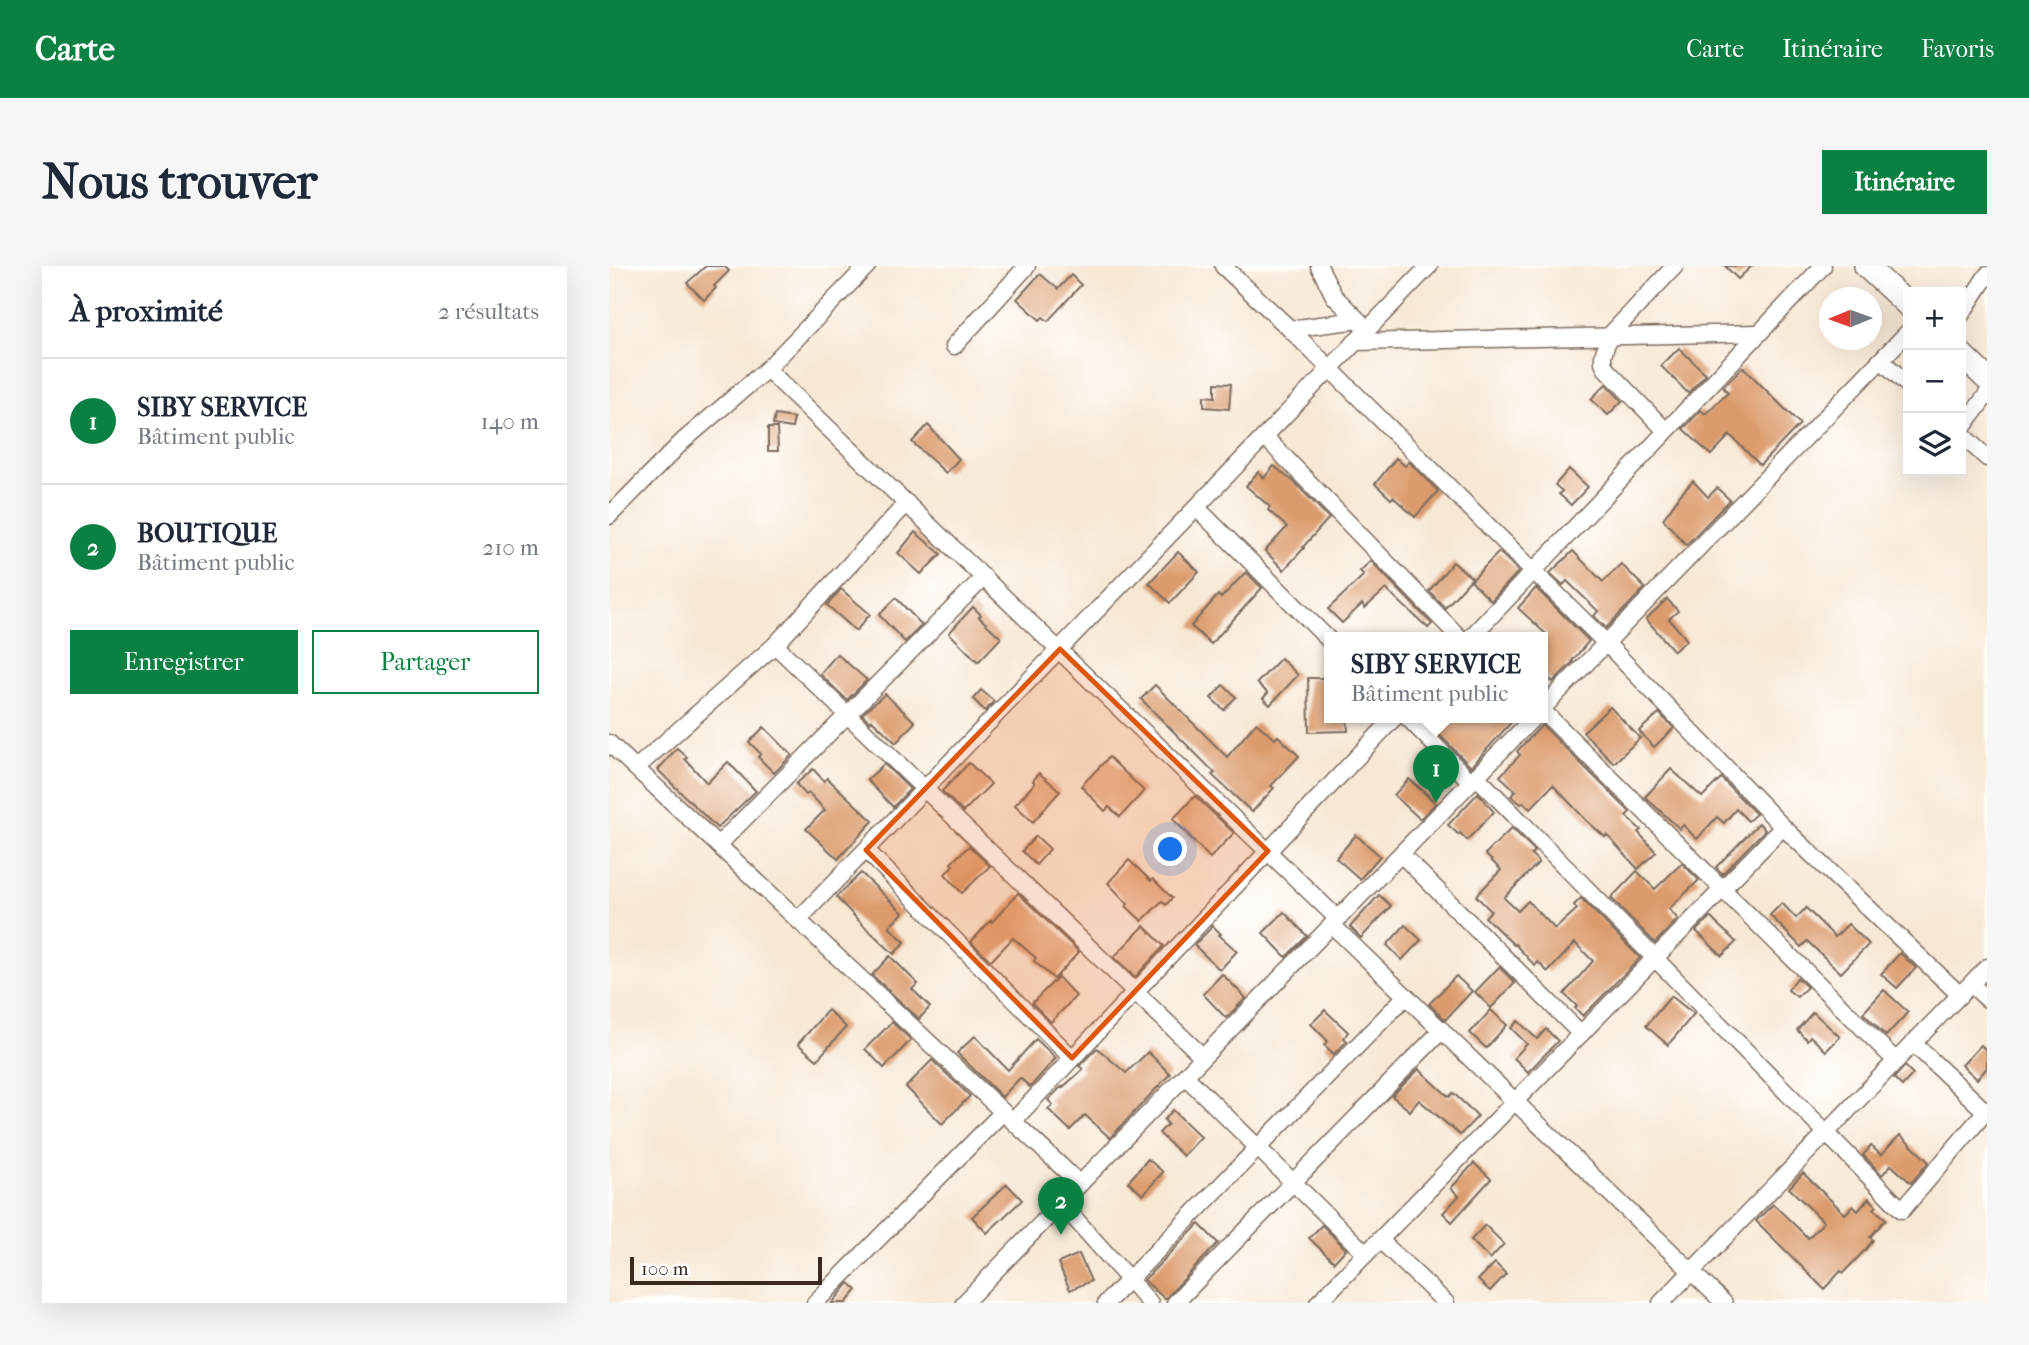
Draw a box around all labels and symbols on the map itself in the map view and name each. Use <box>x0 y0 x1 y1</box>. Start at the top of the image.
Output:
north arrow <box>1819 287 1882 350</box>
pin: 1 <box>1413 745 1459 803</box>
your location <box>1153 832 1187 866</box>
pin: 2 <box>1038 1177 1084 1235</box>
scale bar <box>630 1254 823 1286</box>

